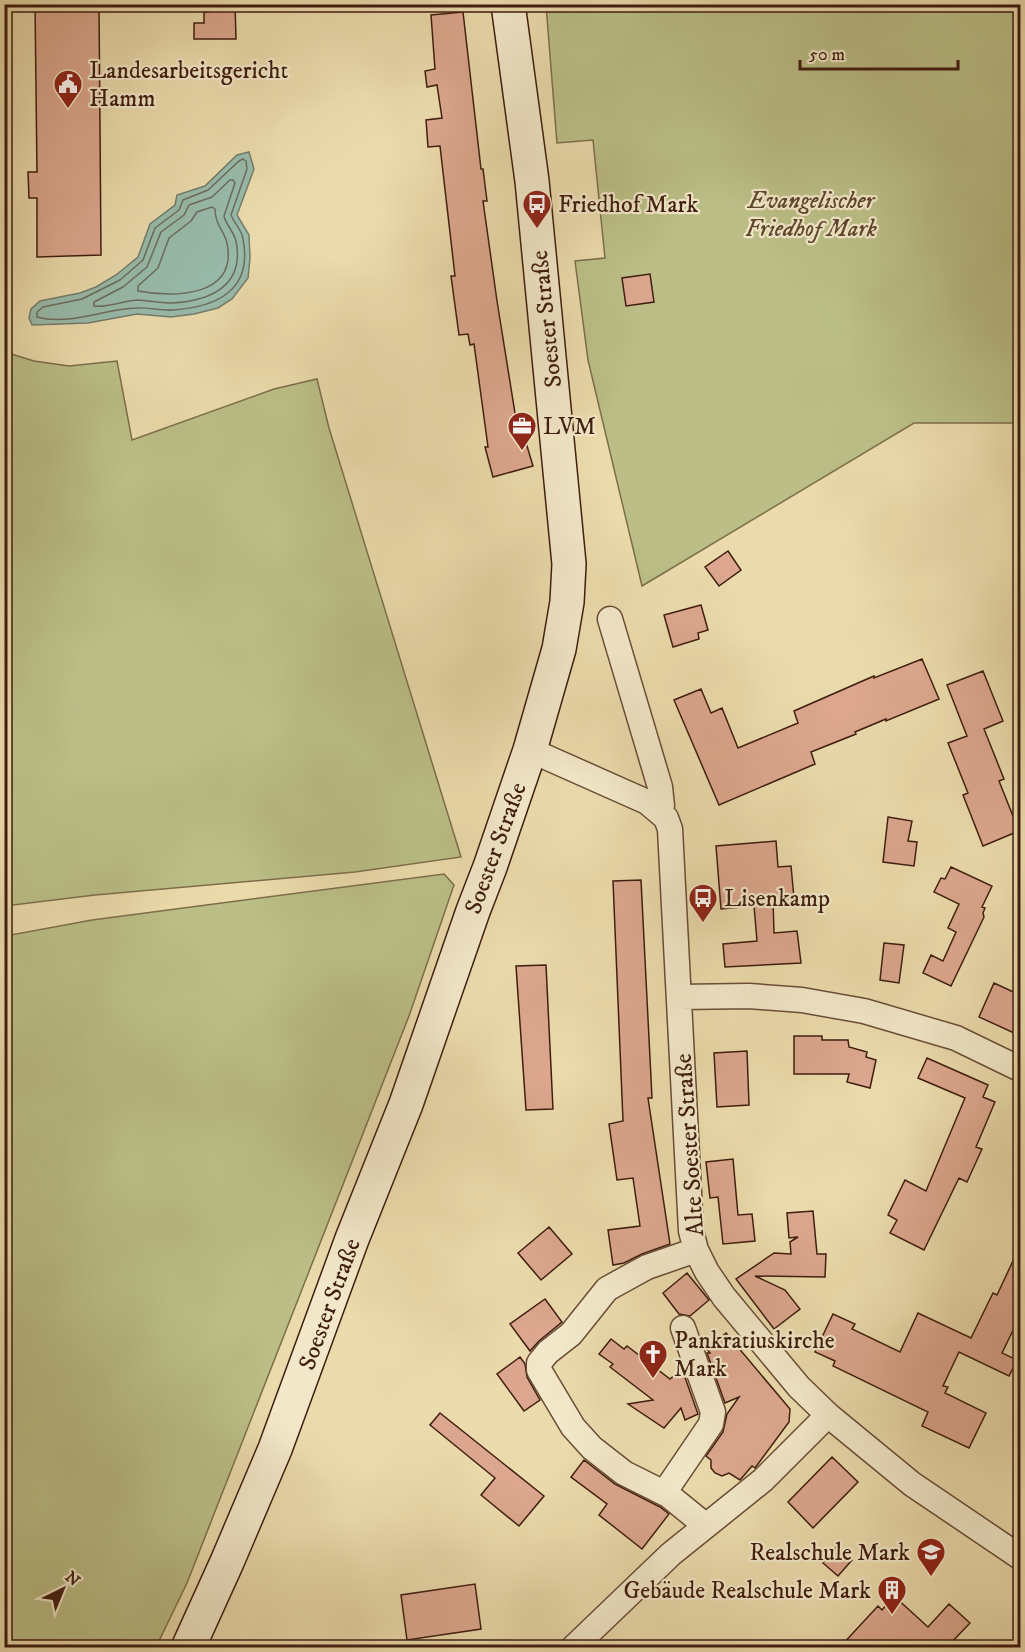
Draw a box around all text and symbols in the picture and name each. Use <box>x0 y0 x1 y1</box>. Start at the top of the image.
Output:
scale bar <box>800 33 958 71</box>
text: 50 m <box>809 44 845 66</box>
place label: Landesarbeitsgericht Hamm <box>89 56 289 114</box>
public building icon: Landesarbeitsgericht Hamm <box>52 68 84 110</box>
park label: Evangelischer Friedhof Mark <box>745 186 877 244</box>
bus stop icon: Friedhof Mark <box>521 188 553 230</box>
place label: Friedhof Mark <box>558 190 698 220</box>
street label: Soester Straße <box>525 249 569 389</box>
office icon: LVM <box>506 410 538 452</box>
place label: LVM <box>543 412 596 442</box>
street label: Soester Straße <box>458 778 534 918</box>
bus stop icon: Lisenkamp <box>687 882 719 924</box>
place label: Lisenkamp <box>724 884 830 914</box>
street label: Alte Soester Straße <box>669 1053 711 1237</box>
street label: Soester Straße <box>292 1234 368 1374</box>
place label: Pankratiuskirche Mark <box>674 1326 835 1384</box>
church icon: Pankratiuskirche Mark <box>637 1338 669 1380</box>
school or university icon: Realschule Mark <box>915 1536 947 1578</box>
place label: Realschule Mark <box>749 1538 910 1568</box>
north arrow <box>33 1559 93 1619</box>
text: N <box>61 1567 84 1591</box>
building icon: Gebäude Realschule Mark <box>876 1574 908 1616</box>
place label: Gebäude Realschule Mark <box>624 1576 871 1606</box>

